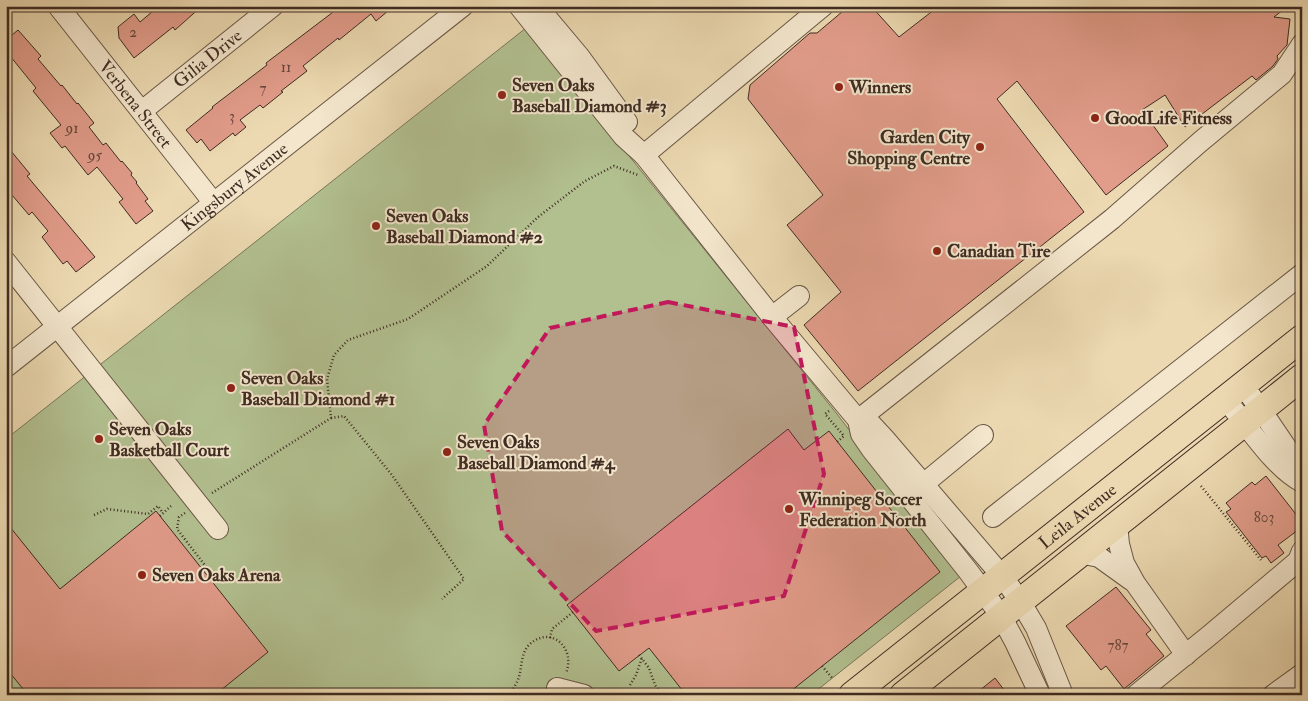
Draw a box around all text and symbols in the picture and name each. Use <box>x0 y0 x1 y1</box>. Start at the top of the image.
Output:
house number: 2 <box>129 23 137 42</box>
street label: Gilia Drive <box>168 24 247 93</box>
street label: Verbena Street <box>94 55 177 153</box>
house number: 11 <box>281 58 291 77</box>
place label: Seven Oaks Baseball Diamond #3 <box>512 74 667 118</box>
place label: Winners <box>848 76 911 99</box>
house number: 7 <box>260 79 267 98</box>
marker: Winners <box>833 81 845 93</box>
marker: Seven Oaks Baseball Diamond #3 <box>496 89 508 101</box>
house number: 3 <box>229 107 235 126</box>
place label: GoodLife Fitness <box>1105 107 1232 130</box>
marker: GoodLife Fitness <box>1089 112 1101 124</box>
house number: 91 <box>65 119 79 138</box>
place label: Garden City Shopping Centre <box>847 126 971 170</box>
street label: Kingsbury Avenue <box>176 137 293 236</box>
marker: Garden City Shopping Centre <box>974 141 986 153</box>
house number: 95 <box>87 146 103 165</box>
place label: Seven Oaks Baseball Diamond #2 <box>386 205 543 249</box>
marker: Seven Oaks Baseball Diamond #2 <box>370 220 382 232</box>
place label: Canadian Tire <box>947 240 1051 263</box>
marker: Canadian Tire <box>931 245 943 257</box>
place label: Seven Oaks Baseball Diamond #1 <box>241 367 395 411</box>
marker: Seven Oaks Baseball Diamond #1 <box>225 382 237 394</box>
place label: Seven Oaks Basketball Court <box>109 418 229 462</box>
place label: Seven Oaks Baseball Diamond #4 <box>457 431 616 475</box>
marker: Seven Oaks Basketball Court <box>93 433 105 445</box>
marker: Seven Oaks Baseball Diamond #4 <box>441 446 453 458</box>
street label: Leila Avenue <box>1034 478 1122 554</box>
place label: Winnipeg Soccer Federation North <box>798 488 927 532</box>
marker: Winnipeg Soccer Federation North <box>783 503 795 515</box>
house number: 803 <box>1254 508 1274 527</box>
place label: Seven Oaks Arena <box>152 564 281 587</box>
marker: Seven Oaks Arena <box>136 569 148 581</box>
house number: 787 <box>1108 636 1129 655</box>

